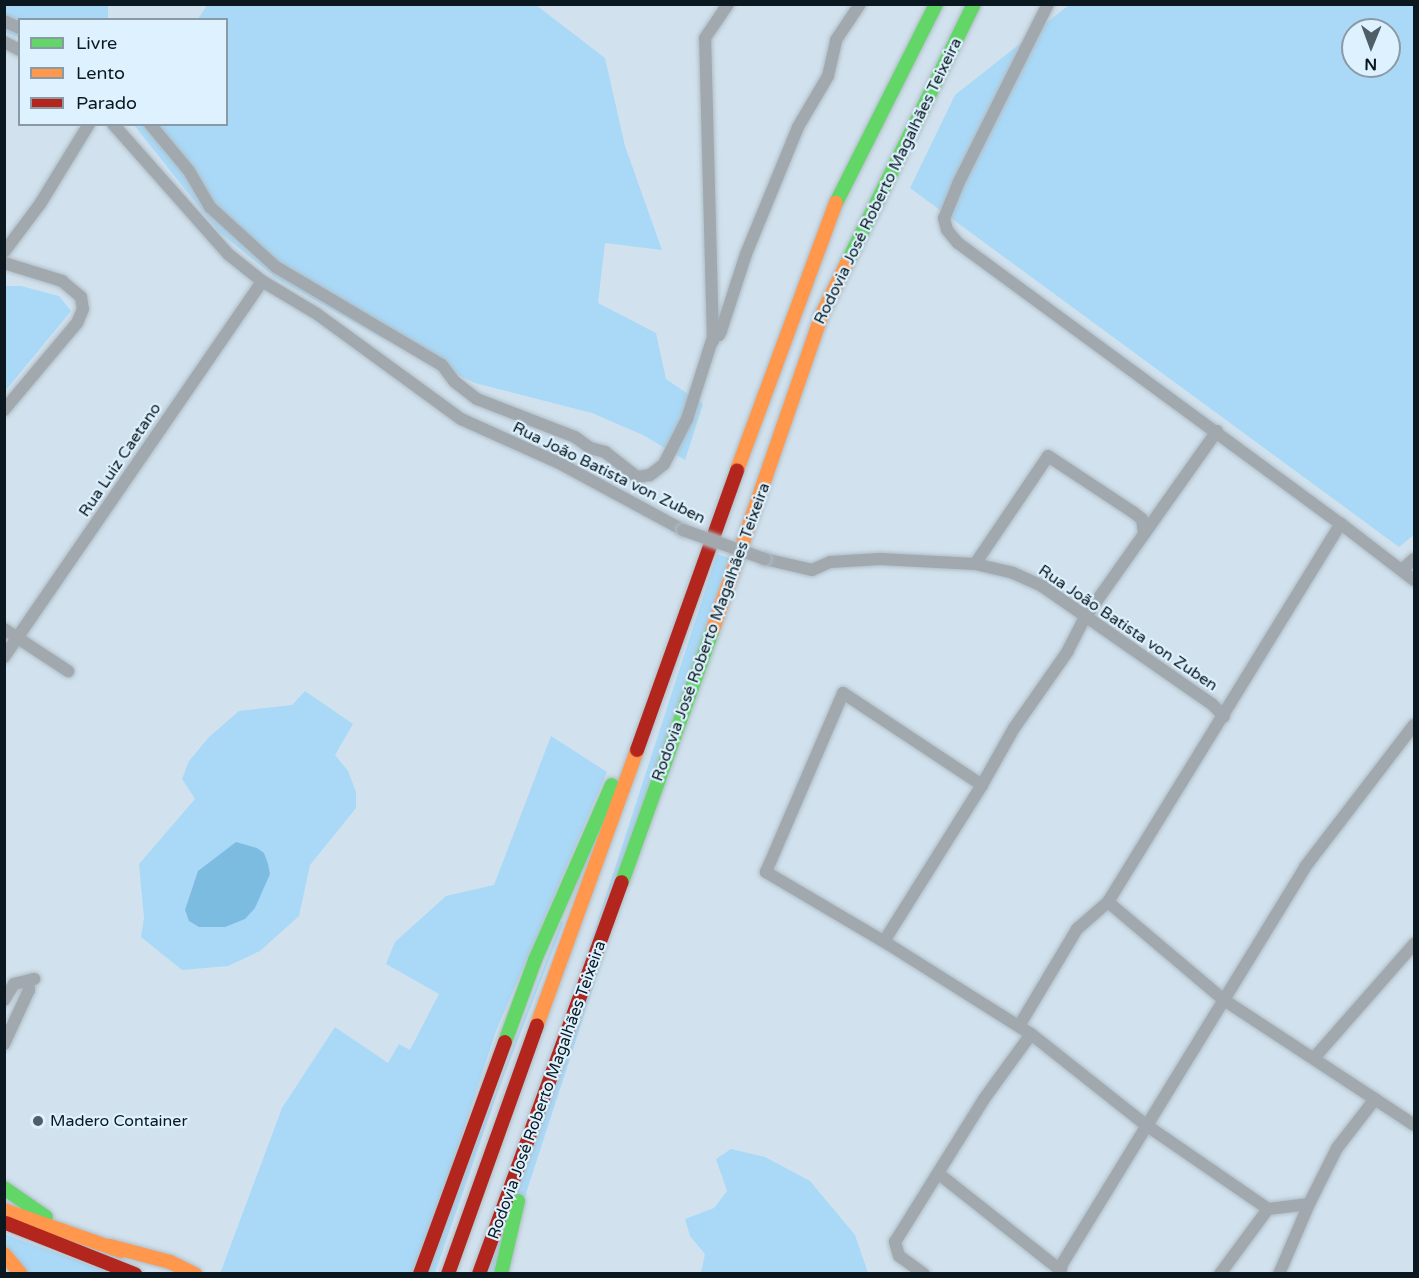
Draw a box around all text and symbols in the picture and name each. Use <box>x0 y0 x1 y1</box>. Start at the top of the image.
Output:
legend <box>18 18 228 126</box>
north arrow <box>1341 18 1401 78</box>
text: Livre <box>76 32 117 54</box>
street label: Rodovia José Roberto Magalhães Teixeira <box>810 35 966 327</box>
text: N <box>1364 54 1377 74</box>
text: Lento <box>76 62 125 84</box>
text: Parado <box>76 92 137 114</box>
street label: Rua Luiz Caetano <box>75 399 165 521</box>
street label: Rua João Batista von Zuben <box>509 418 709 528</box>
street label: Rodovia José Roberto Magalhães Teixeira <box>648 480 774 784</box>
street label: Rua João Batista von Zuben <box>1035 561 1221 695</box>
street label: Rodovia José Roberto Magalhães Teixeira <box>484 938 610 1242</box>
place label: Madero Container <box>50 1111 188 1131</box>
marker: Madero Container <box>31 1114 45 1128</box>

